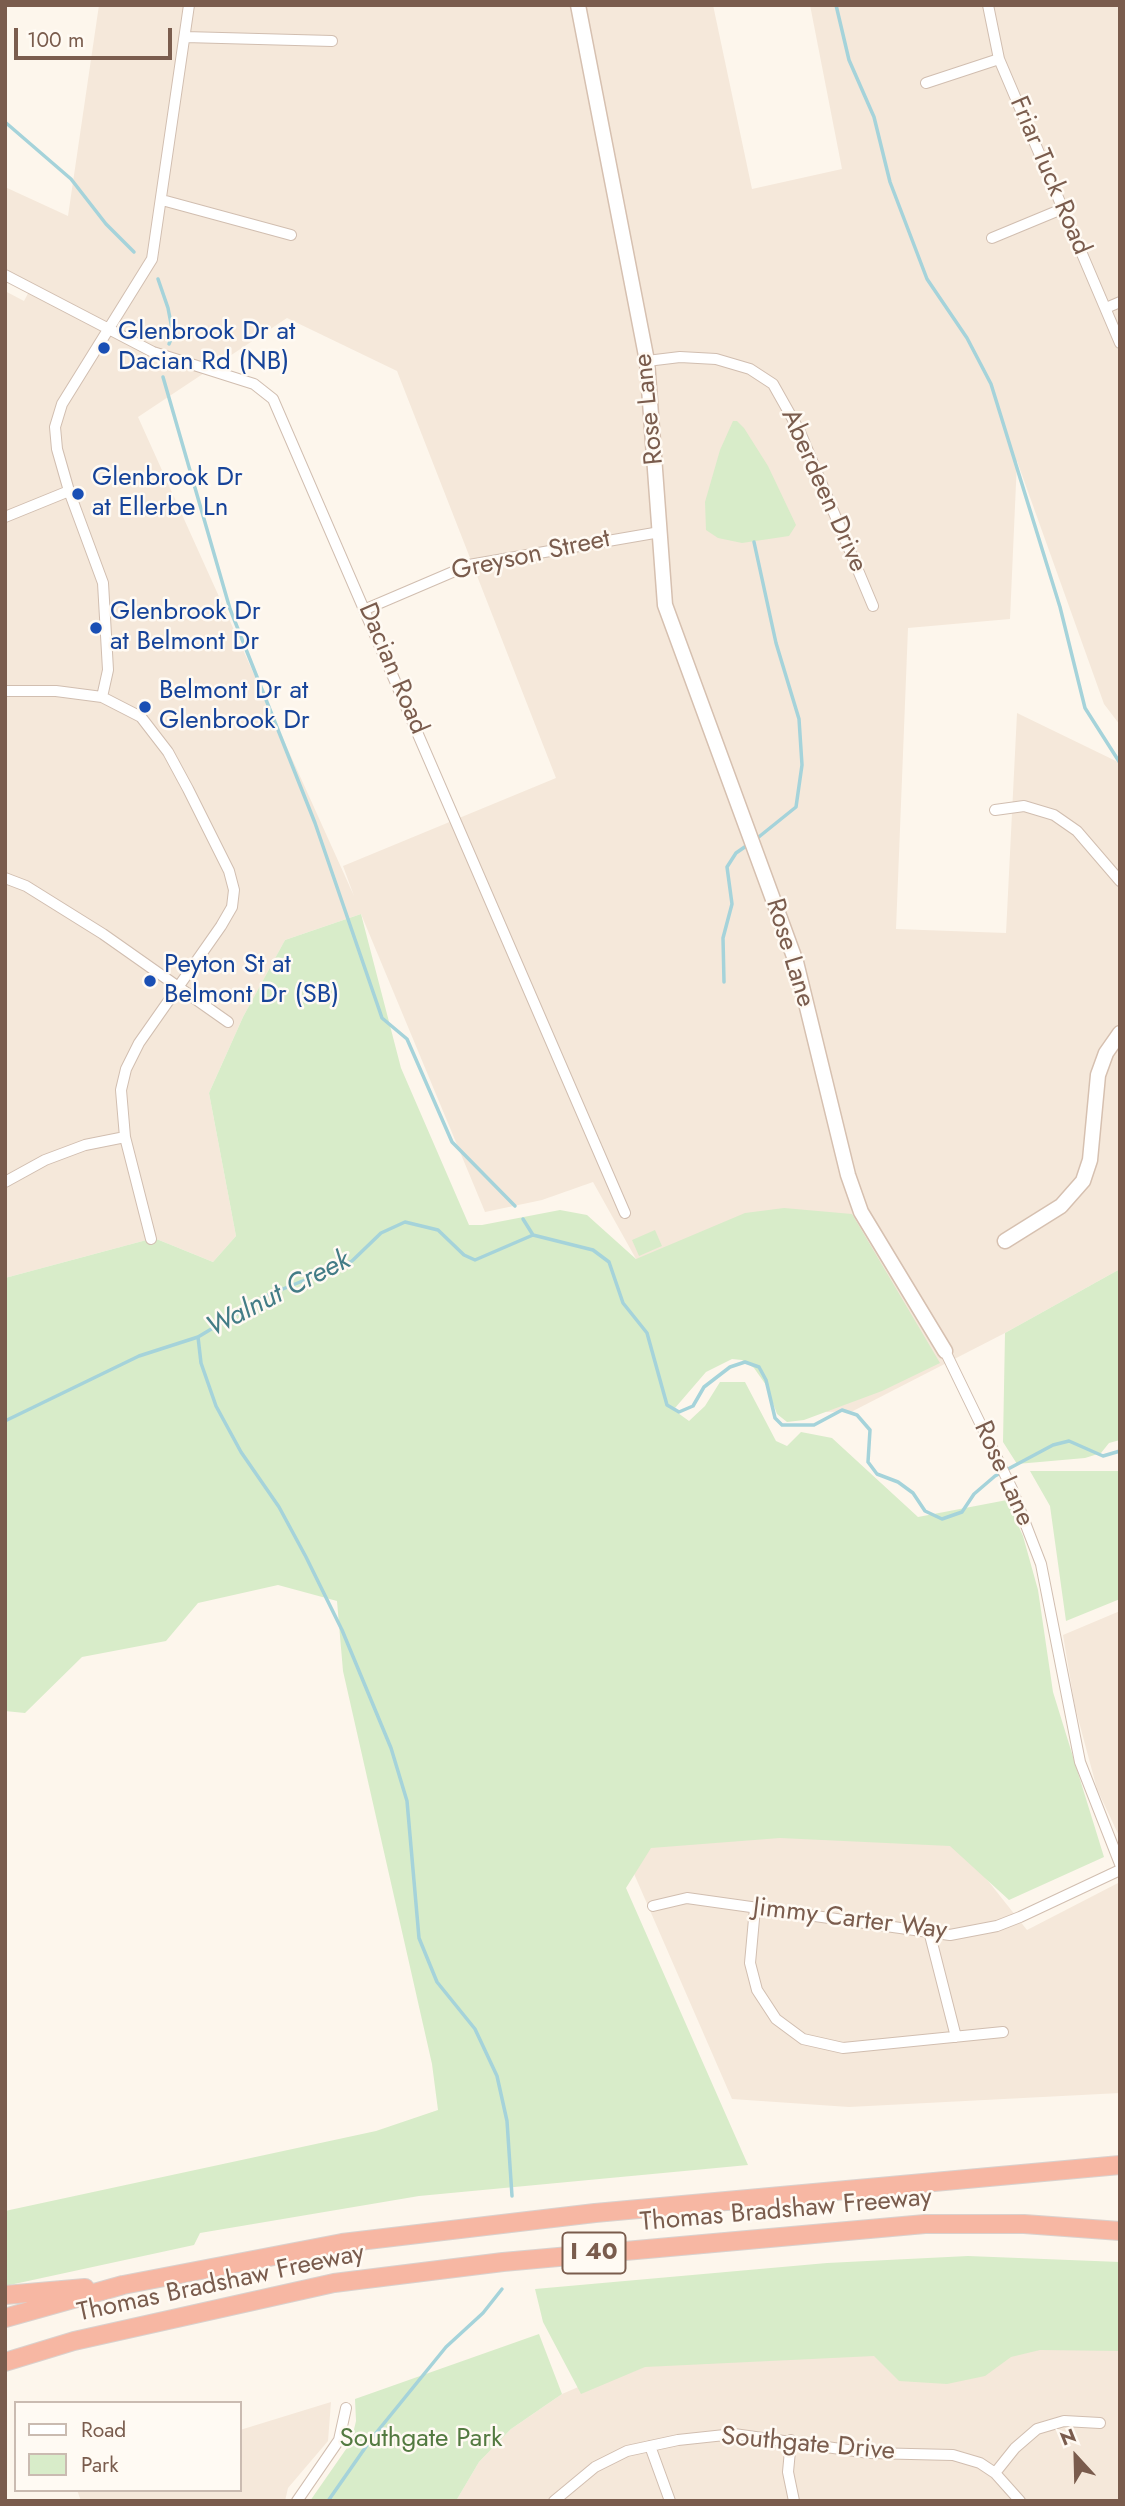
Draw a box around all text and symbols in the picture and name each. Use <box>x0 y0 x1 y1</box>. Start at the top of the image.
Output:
scale bar <box>18 14 175 58</box>
text: 100 m <box>27 25 84 55</box>
street label: Friar Tuck Road <box>1002 92 1096 260</box>
place label: Glenbrook Dr at Dacian Rd (NB) <box>118 317 295 378</box>
marker: Glenbrook Dr at Dacian Rd (NB) <box>96 340 112 356</box>
street label: Rose Lane <box>629 352 671 466</box>
street label: Aberdeen Drive <box>773 405 873 577</box>
place label: Glenbrook Dr at Ellerbe Ln <box>92 463 243 524</box>
marker: Glenbrook Dr at Ellerbe Ln <box>70 486 86 502</box>
street label: Greyson Street <box>449 524 613 588</box>
place label: Glenbrook Dr at Belmont Dr <box>110 597 261 658</box>
street label: Dacian Road <box>350 599 434 739</box>
marker: Glenbrook Dr at Belmont Dr <box>88 620 104 636</box>
place label: Belmont Dr at Glenbrook Dr <box>159 676 310 738</box>
marker: Belmont Dr at Glenbrook Dr <box>137 699 153 715</box>
street label: Rose Lane <box>758 895 820 1011</box>
place label: Peyton St at Belmont Dr (SB) <box>164 950 339 1012</box>
marker: Peyton St at Belmont Dr (SB) <box>142 973 158 989</box>
water label: Walnut Creek <box>202 1244 356 1346</box>
street label: Rose Lane <box>966 1417 1040 1531</box>
street label: Jimmy Carter Way <box>751 1893 949 1947</box>
street label: Thomas Bradshaw Freeway <box>639 2183 933 2239</box>
road number: I 40 <box>562 2232 626 2274</box>
street label: Thomas Bradshaw Freeway <box>75 2238 367 2330</box>
legend <box>14 2401 242 2492</box>
text: Road <box>81 2415 126 2445</box>
street label: Southgate Drive <box>720 2422 896 2468</box>
north arrow <box>1041 2422 1111 2492</box>
text: N <box>1056 2422 1080 2452</box>
park label: Southgate Park <box>339 2424 503 2456</box>
text: Park <box>81 2450 118 2480</box>

